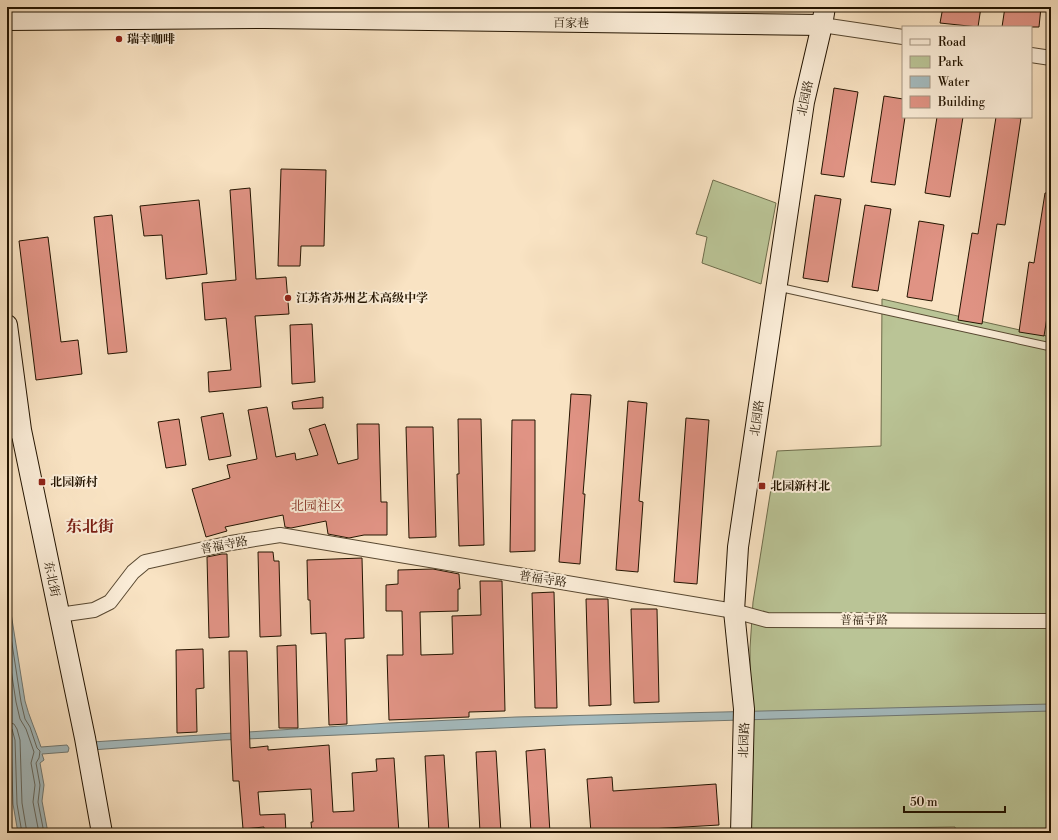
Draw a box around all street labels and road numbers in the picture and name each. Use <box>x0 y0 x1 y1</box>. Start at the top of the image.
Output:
street label: 百家巷 <box>553 16 589 31</box>
street label: 北园路 <box>794 79 817 117</box>
street label: 北园路 <box>748 399 767 437</box>
street label: 普福寺路 <box>199 534 249 557</box>
street label: 东北街 <box>40 560 63 599</box>
street label: 普福寺路 <box>518 568 568 591</box>
street label: 普福寺路 <box>840 613 888 628</box>
street label: 北园路 <box>736 722 753 758</box>

